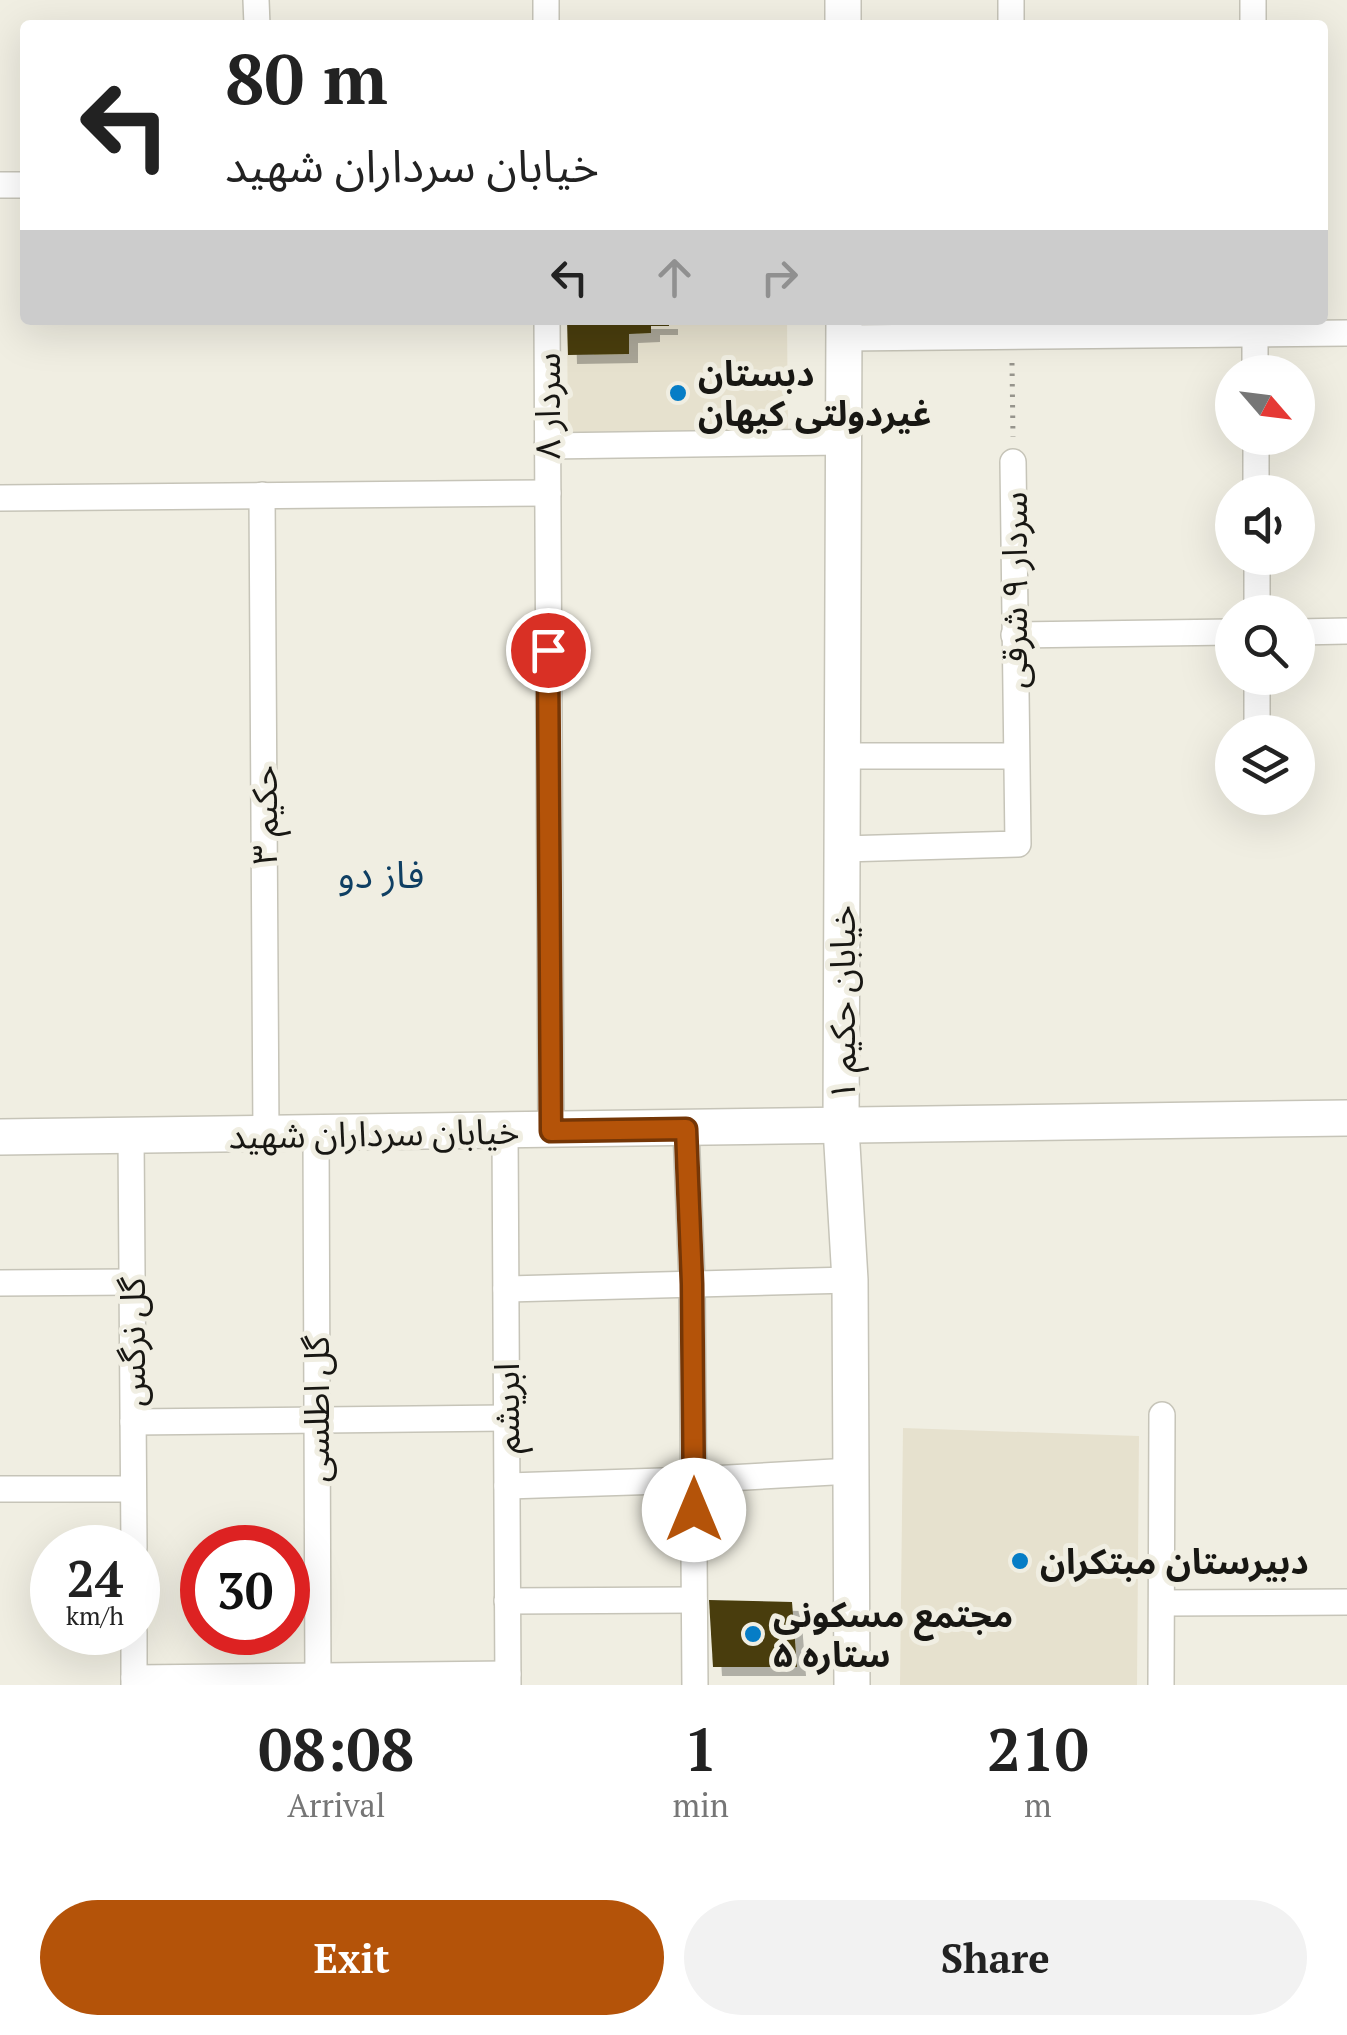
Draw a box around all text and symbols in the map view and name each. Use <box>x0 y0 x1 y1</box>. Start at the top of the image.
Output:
text: 80 m <box>225 31 388 124</box>
icon: left <box>60 60 190 190</box>
text: خیابان سرداران شهید <box>225 135 599 195</box>
icon: left <box>542 250 597 305</box>
icon: ahead <box>647 250 702 305</box>
icon: right <box>752 250 807 305</box>
place label: دبستان غیردولتی کیهان <box>698 350 931 436</box>
street label: سردار ۸ <box>524 353 570 459</box>
north arrow <box>1215 355 1315 455</box>
map controls <box>1215 355 1315 815</box>
marker: دبستان غیردولتی کیهان <box>667 382 689 404</box>
button: sound <box>1215 475 1315 575</box>
street label: سردار ۹ شرقی <box>991 492 1037 688</box>
button: search <box>1215 595 1315 695</box>
pin <box>506 608 591 693</box>
icon: arrive <box>521 623 576 678</box>
button: layers <box>1215 715 1315 815</box>
street label: حکیم ۳ <box>241 765 292 865</box>
district label: فاز دو <box>338 849 424 899</box>
street label: خیابان حکیم ۱ <box>819 905 870 1101</box>
street label: خیابان سرداران شهید <box>228 1107 520 1159</box>
street label: گل نرگس <box>109 1277 155 1407</box>
street label: گل اطلسی <box>293 1335 339 1482</box>
street label: ابریشم <box>483 1363 534 1453</box>
position arrow <box>642 1458 746 1562</box>
speed limit sign: 30 <box>180 1525 310 1655</box>
place label: دبیرستان مبتکران <box>1040 1538 1309 1584</box>
text: 24 <box>67 1545 123 1611</box>
marker: دبیرستان مبتکران <box>1009 1550 1031 1572</box>
place label: مجتمع مسکونی ستاره ۵ <box>773 1591 1013 1677</box>
text: km/h <box>66 1599 124 1632</box>
marker: مجتمع مسکونی ستاره ۵ <box>742 1623 764 1645</box>
text: 08:08 <box>258 1709 414 1788</box>
text: 1 <box>684 1709 718 1788</box>
text: 210 <box>987 1709 1089 1788</box>
text: Arrival <box>287 1784 385 1826</box>
text: min <box>673 1784 729 1826</box>
text: m <box>1024 1784 1052 1826</box>
button: Exit <box>40 1900 664 2015</box>
button: Share <box>684 1900 1307 2015</box>

